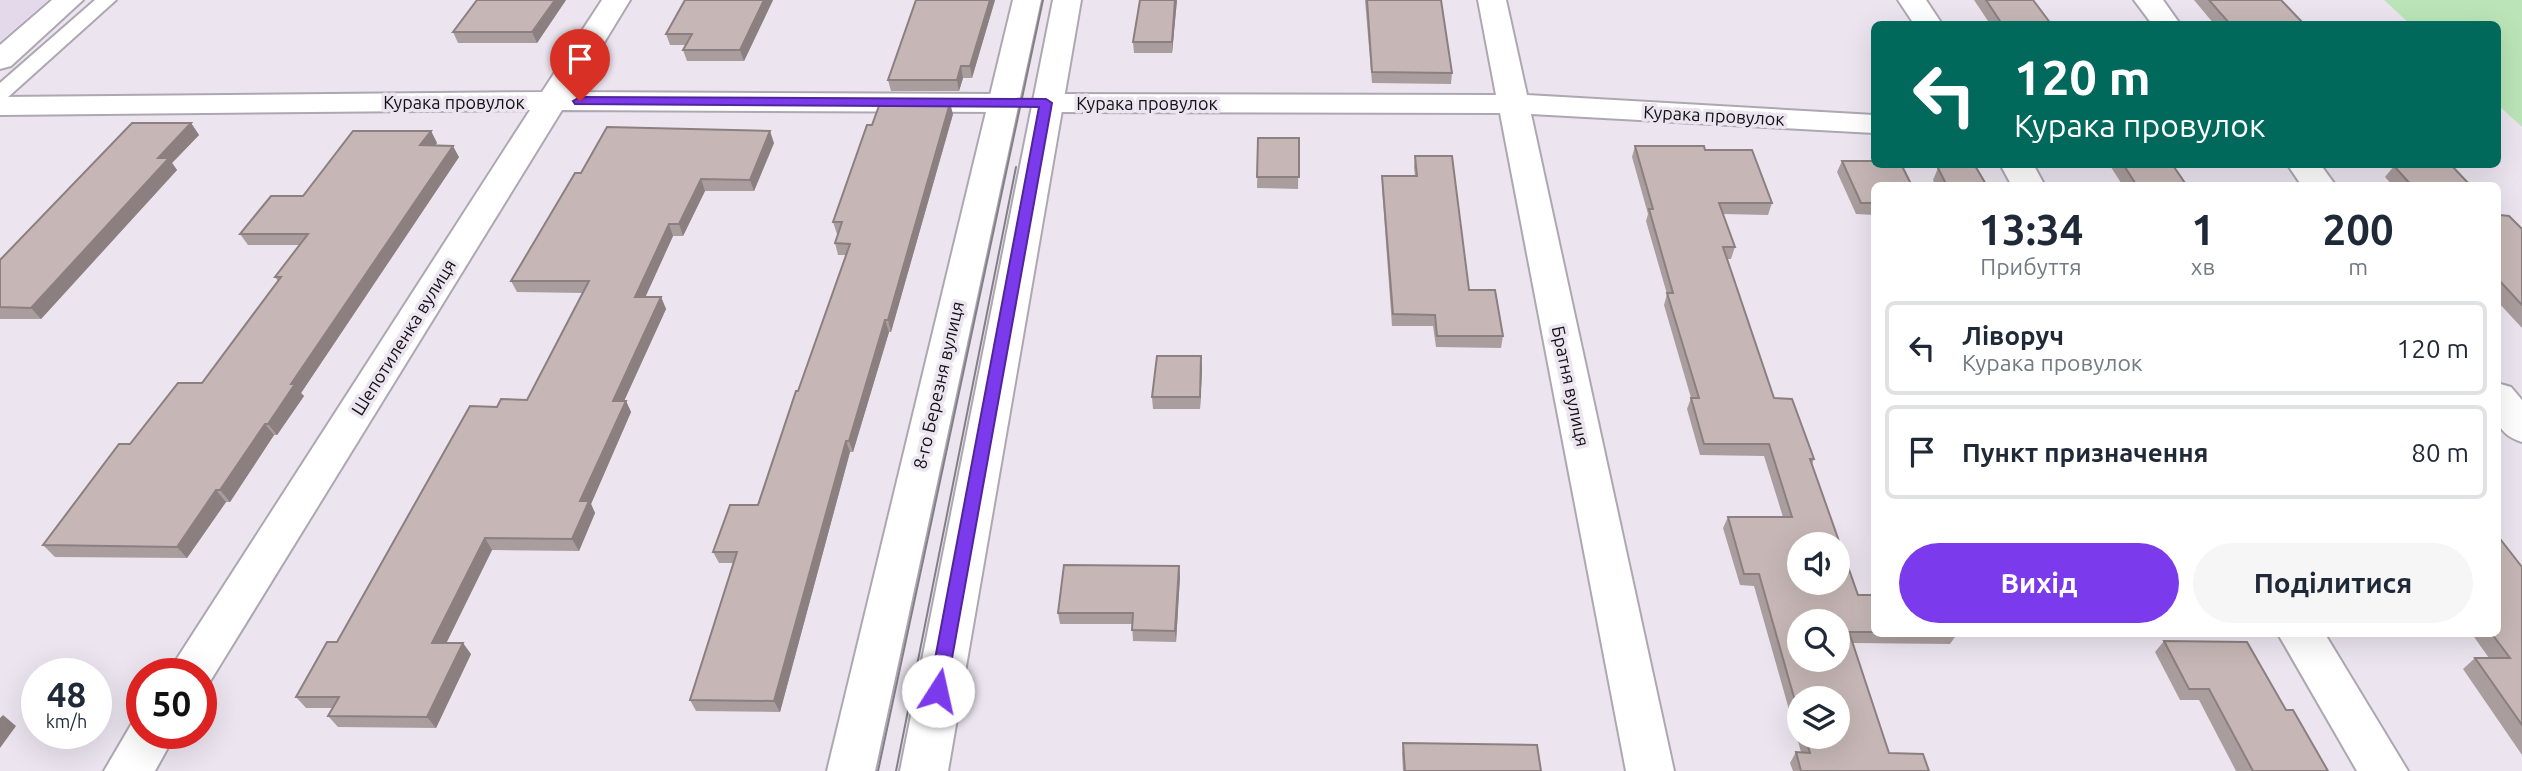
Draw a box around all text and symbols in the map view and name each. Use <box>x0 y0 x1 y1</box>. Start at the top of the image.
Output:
pin <box>550 29 610 101</box>
icon: arrive <box>561 40 599 78</box>
icon: left <box>1899 49 1990 140</box>
text: 120 m <box>2014 49 2151 104</box>
street label: Курака провулок <box>383 92 525 112</box>
street label: Курака провулок <box>1076 93 1218 113</box>
street label: Курака провулок <box>1643 101 1785 129</box>
text: Курака провулок <box>2014 107 2265 143</box>
text: 13:34 <box>1978 206 2083 253</box>
text: 1 <box>2191 206 2215 253</box>
text: 200 <box>2323 206 2394 253</box>
text: Прибуття <box>1980 254 2082 279</box>
text: хв <box>2191 254 2215 279</box>
text: m <box>2348 254 2368 279</box>
street label: Шепотиленка вулиця <box>347 255 459 419</box>
street label: 8-го Березня вулиця <box>909 299 967 471</box>
text: Ліворуч <box>1962 321 2064 350</box>
street label: Братня вулиця <box>1548 324 1594 448</box>
icon: left <box>1903 329 1941 367</box>
text: 120 m <box>2397 334 2469 363</box>
text: Курака провулок <box>1962 350 2143 375</box>
icon: arrive <box>1903 433 1941 471</box>
text: Пункт призначення <box>1962 438 2208 467</box>
text: 80 m <box>2411 438 2469 467</box>
map controls <box>1787 532 1850 749</box>
button: sound <box>1787 532 1850 595</box>
button: Вихід <box>1899 543 2179 623</box>
button: Поділитися <box>2193 543 2473 623</box>
button: search <box>1787 609 1850 672</box>
position arrow <box>901 654 975 728</box>
speed limit sign: 50 <box>126 658 217 749</box>
text: 48 <box>47 674 86 714</box>
button: layers <box>1787 686 1850 749</box>
text: km/h <box>46 711 87 731</box>

